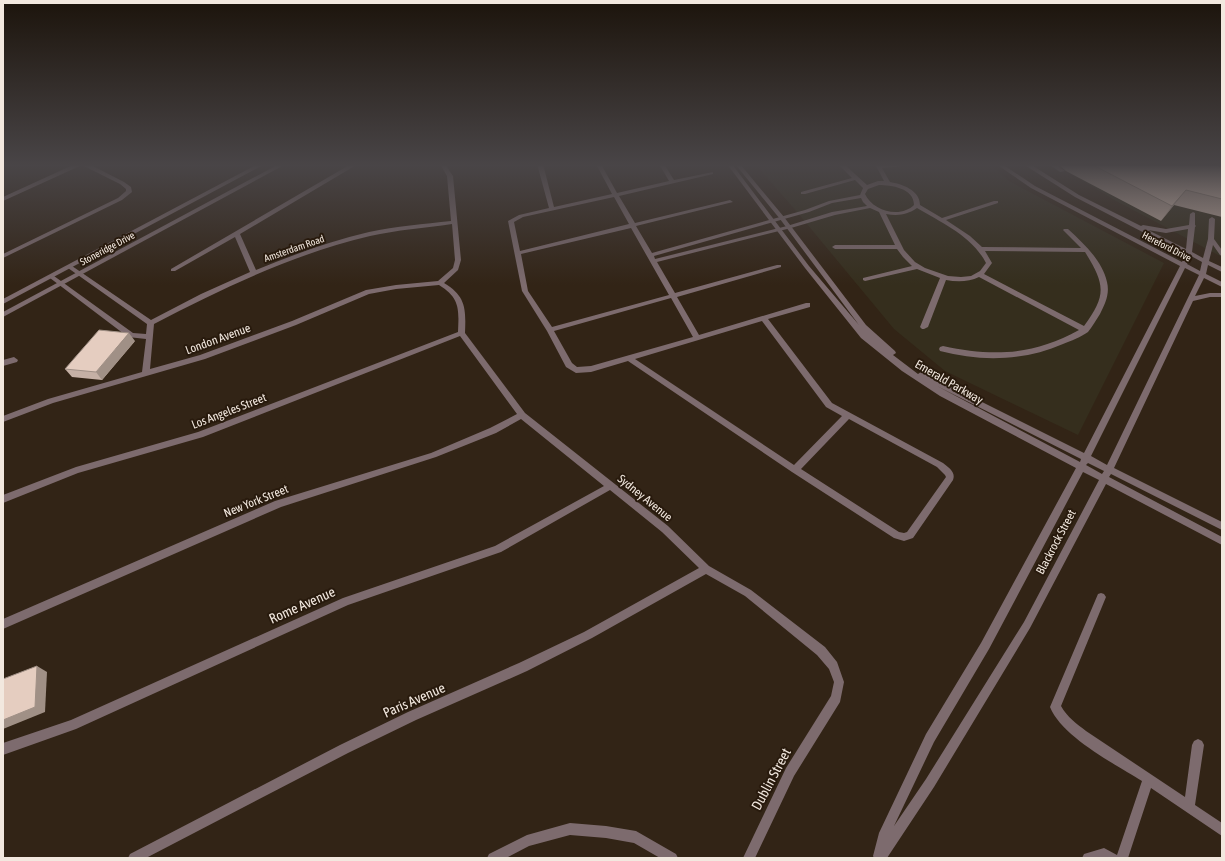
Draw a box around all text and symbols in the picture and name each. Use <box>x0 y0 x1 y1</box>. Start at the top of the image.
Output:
street label: Stoneridge Drive <box>78 229 137 267</box>
street label: Hereford Drive <box>1140 229 1194 264</box>
street label: Amsterdam Road <box>263 233 326 264</box>
street label: London Avenue <box>184 321 252 357</box>
street label: Emerald Parkway <box>913 357 985 407</box>
street label: Los Angeles Street <box>190 390 269 432</box>
street label: Sydney Avenue <box>615 472 675 524</box>
street label: New York Street <box>222 482 291 520</box>
street label: Blackrock Street <box>1033 507 1079 577</box>
street label: Rome Avenue <box>266 583 338 627</box>
street label: Paris Avenue <box>381 679 447 721</box>
street label: Dublin Street <box>748 745 794 813</box>

